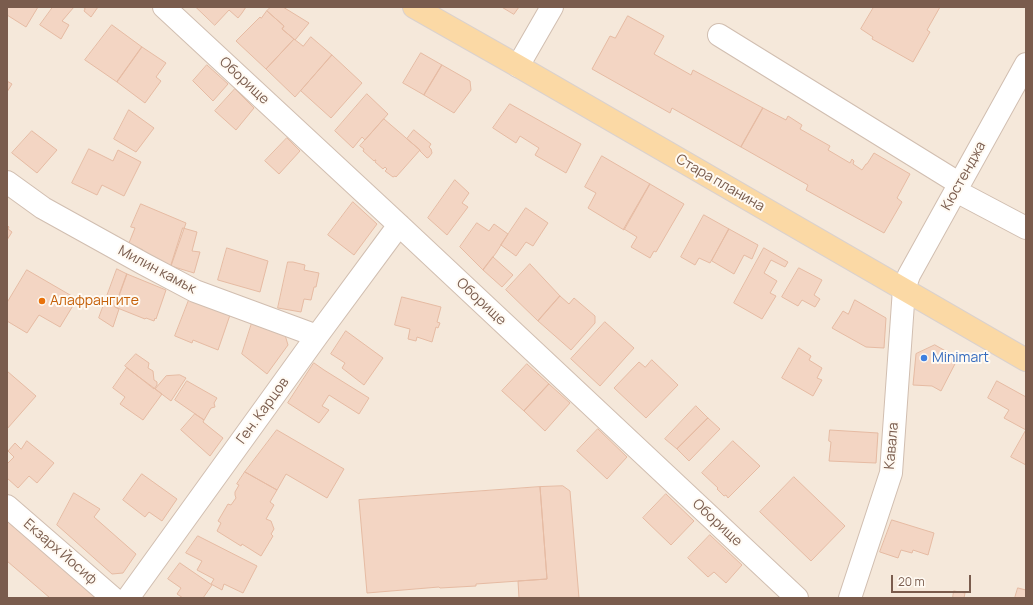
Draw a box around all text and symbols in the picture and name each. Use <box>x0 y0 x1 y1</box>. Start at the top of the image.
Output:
street label: Оборище <box>216 54 272 108</box>
street label: Кюстенджа <box>938 139 990 213</box>
street label: Стара планина <box>673 151 767 215</box>
street label: Милин камък <box>115 242 199 298</box>
street label: Оборище <box>453 275 509 329</box>
place label: Алафрангите <box>50 293 139 309</box>
marker: Алафрангите <box>37 296 47 306</box>
place label: Minimart <box>932 350 989 366</box>
marker: Minimart <box>919 353 929 363</box>
street label: Ген. Карцов <box>233 374 293 448</box>
street label: Кавала <box>882 422 902 470</box>
street label: Оборище <box>689 496 745 550</box>
street label: Екзарх Йосиф <box>20 516 100 588</box>
scale bar <box>893 567 973 593</box>
text: 20 m <box>898 573 925 590</box>

